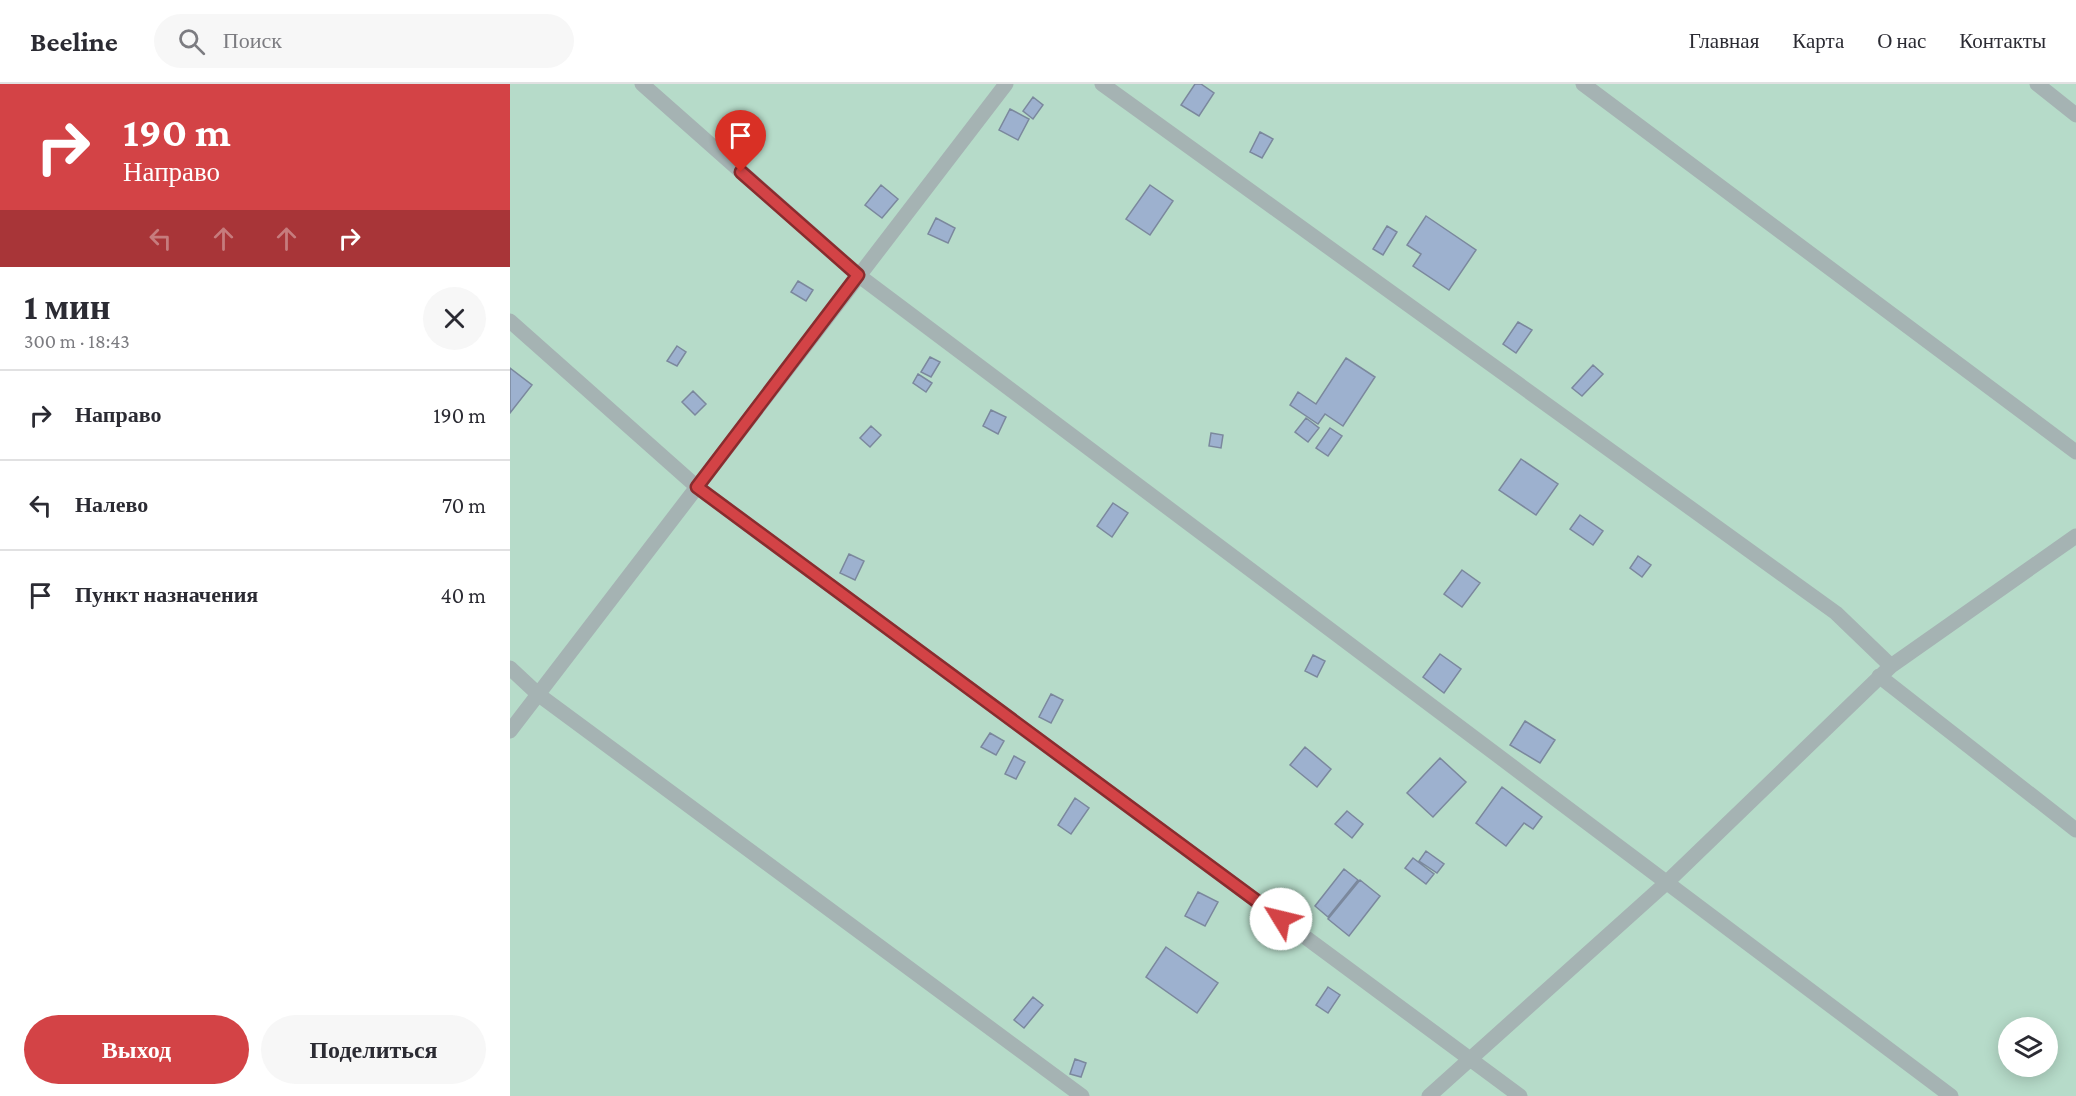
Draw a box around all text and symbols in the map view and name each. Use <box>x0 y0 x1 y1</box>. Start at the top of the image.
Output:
search box <box>154 14 574 68</box>
icon: search <box>175 25 208 58</box>
text: Beeline <box>30 26 118 57</box>
text: Поиск <box>223 28 282 53</box>
text: Главная <box>1689 29 1759 53</box>
text: Карта <box>1792 29 1844 53</box>
text: О нас <box>1877 29 1926 53</box>
text: Контакты <box>1959 29 2046 53</box>
icon: right <box>24 108 102 186</box>
text: 190 m <box>123 108 231 155</box>
pin <box>715 110 766 172</box>
icon: arrive <box>724 119 757 152</box>
text: Направо <box>123 157 220 187</box>
icon: left <box>144 222 177 255</box>
icon: ahead <box>207 222 240 255</box>
icon: ahead <box>270 222 303 255</box>
icon: right <box>333 222 366 255</box>
text: 1 мин <box>24 287 110 327</box>
button: close <box>423 287 486 350</box>
text: 300 m · 18:43 <box>24 330 130 352</box>
icon: right <box>24 399 57 432</box>
text: Направо <box>75 402 161 427</box>
text: 190 m <box>433 403 486 428</box>
icon: left <box>24 489 57 522</box>
text: Налево <box>75 492 148 517</box>
text: 70 m <box>442 493 486 518</box>
icon: arrive <box>24 579 57 612</box>
text: Пункт назначения <box>75 582 258 607</box>
text: 40 m <box>441 583 486 608</box>
position arrow <box>1249 887 1313 951</box>
button: Выход <box>24 1015 249 1084</box>
button: Поделиться <box>261 1015 486 1084</box>
map controls <box>1998 1017 2058 1077</box>
button: layers <box>1998 1017 2058 1077</box>

